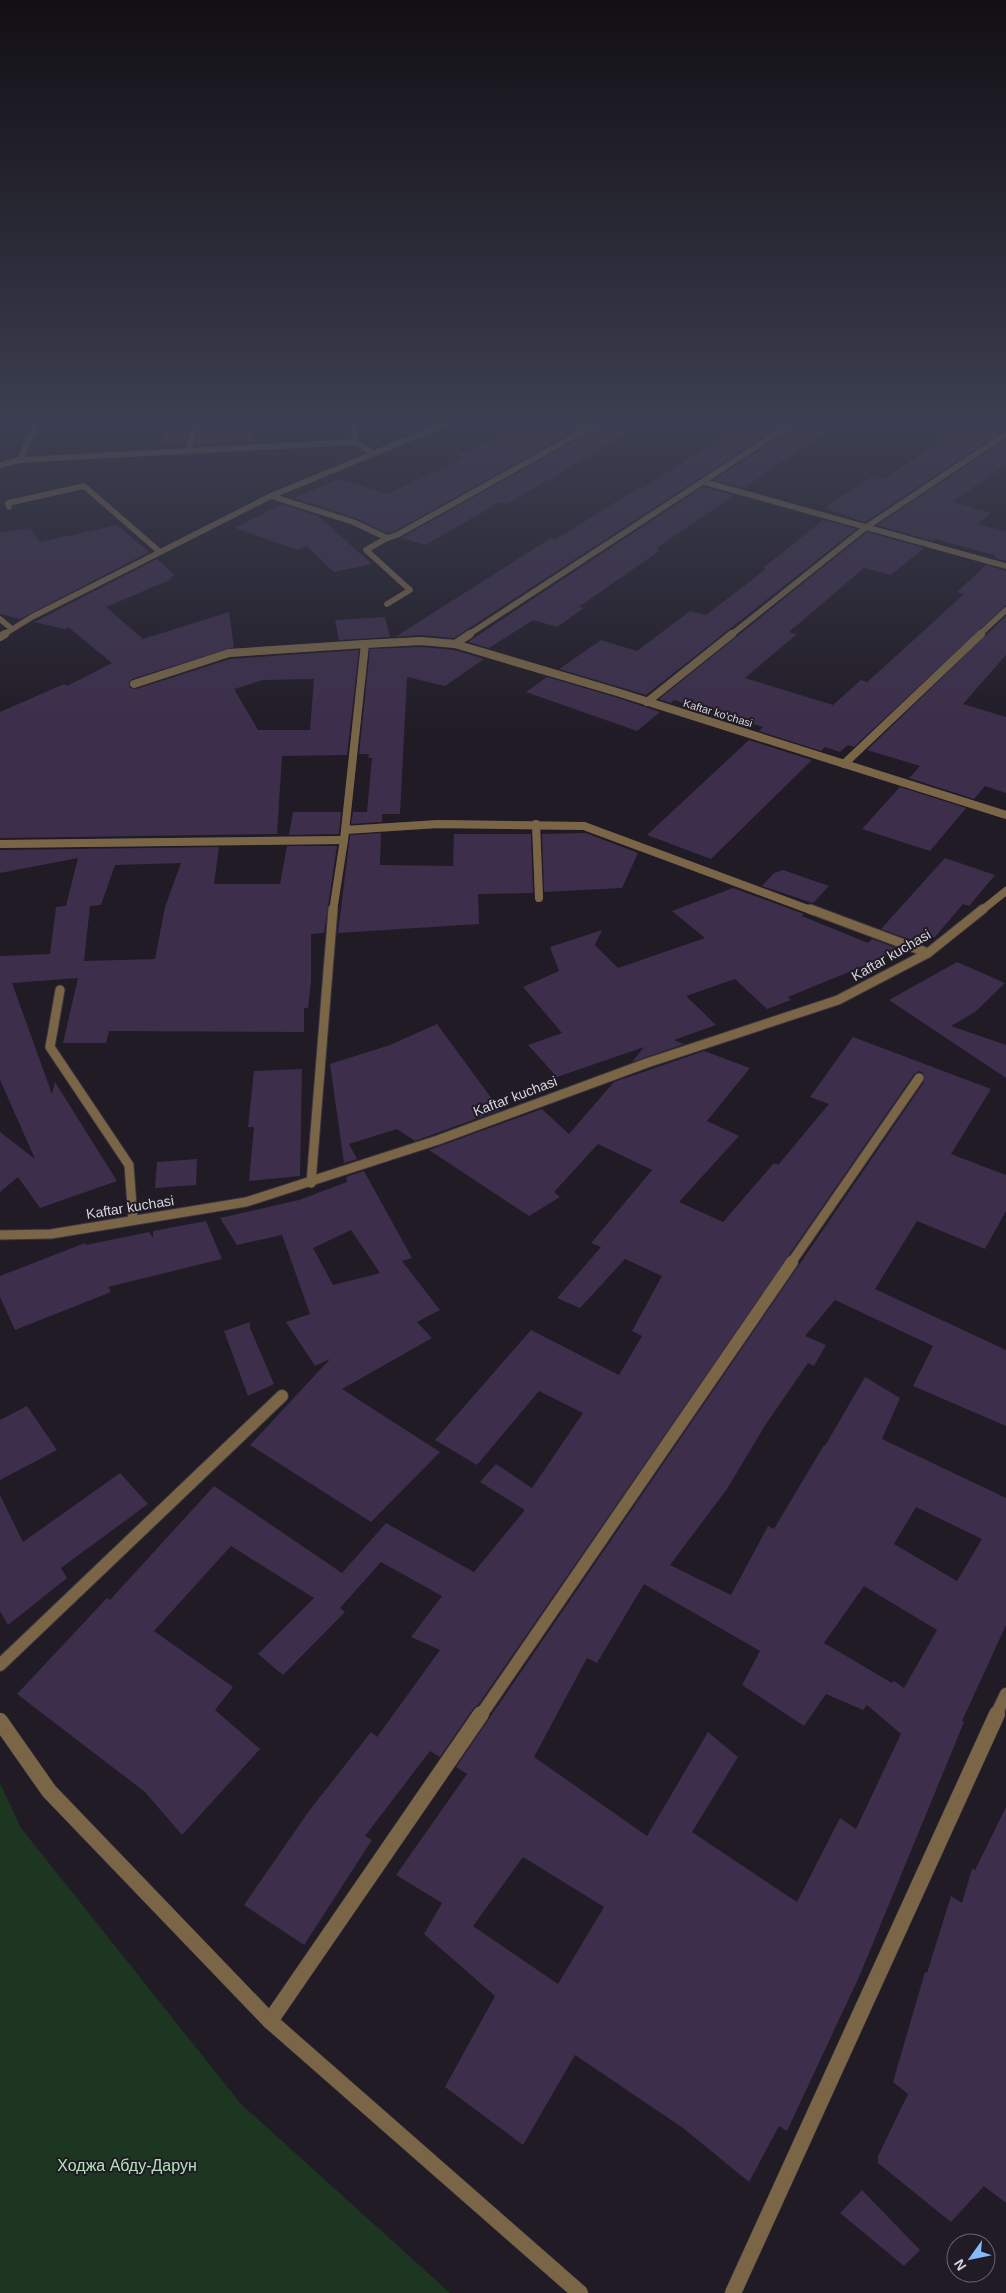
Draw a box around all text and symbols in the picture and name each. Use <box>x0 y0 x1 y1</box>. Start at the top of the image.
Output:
street label: Kaftar ko'chasi <box>682 697 754 729</box>
street label: Kaftar kuchasi <box>849 926 933 984</box>
street label: Kaftar kuchasi <box>471 1073 559 1119</box>
street label: Kaftar kuchasi <box>85 1192 175 1222</box>
park label: Ходжа Абду-Дарун <box>57 2157 197 2174</box>
north arrow <box>946 2233 996 2283</box>
text: N <box>951 2256 970 2274</box>

